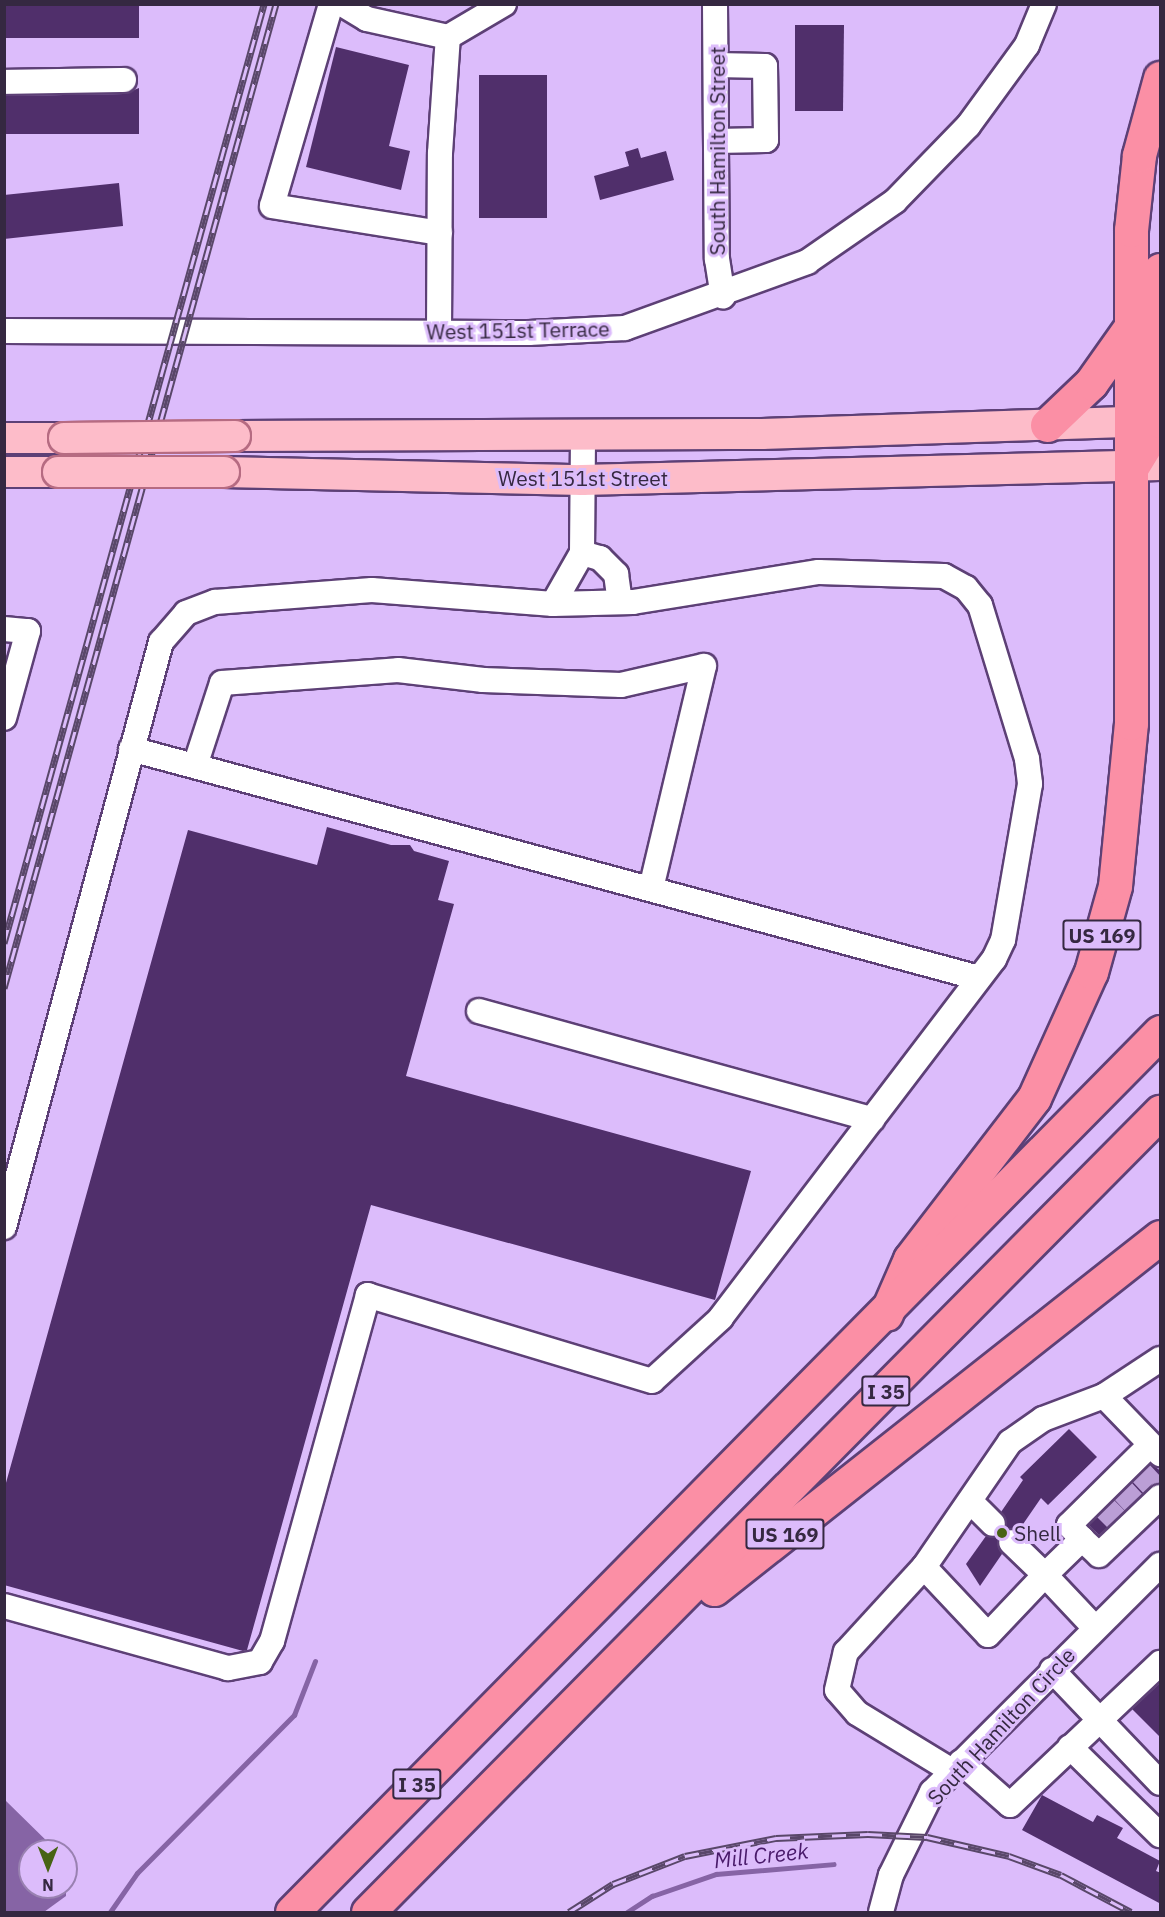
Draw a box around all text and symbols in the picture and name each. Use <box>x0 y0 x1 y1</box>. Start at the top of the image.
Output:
street label: South Hamilton Street <box>704 47 730 255</box>
street label: West 151st Terrace <box>426 316 610 344</box>
street label: West 151st Street <box>498 465 668 491</box>
road number: US 169 <box>1062 918 1142 952</box>
road number: I 35 <box>860 1374 912 1408</box>
road number: US 169 <box>744 1517 826 1551</box>
place label: Shell <box>1014 1520 1061 1546</box>
marker: Shell <box>995 1526 1009 1540</box>
street label: South Hamilton Circle <box>922 1642 1080 1810</box>
road number: I 35 <box>392 1767 442 1801</box>
water label: Mill Creek <box>713 1837 809 1873</box>
north arrow <box>18 1839 78 1899</box>
text: N <box>42 1875 54 1895</box>

